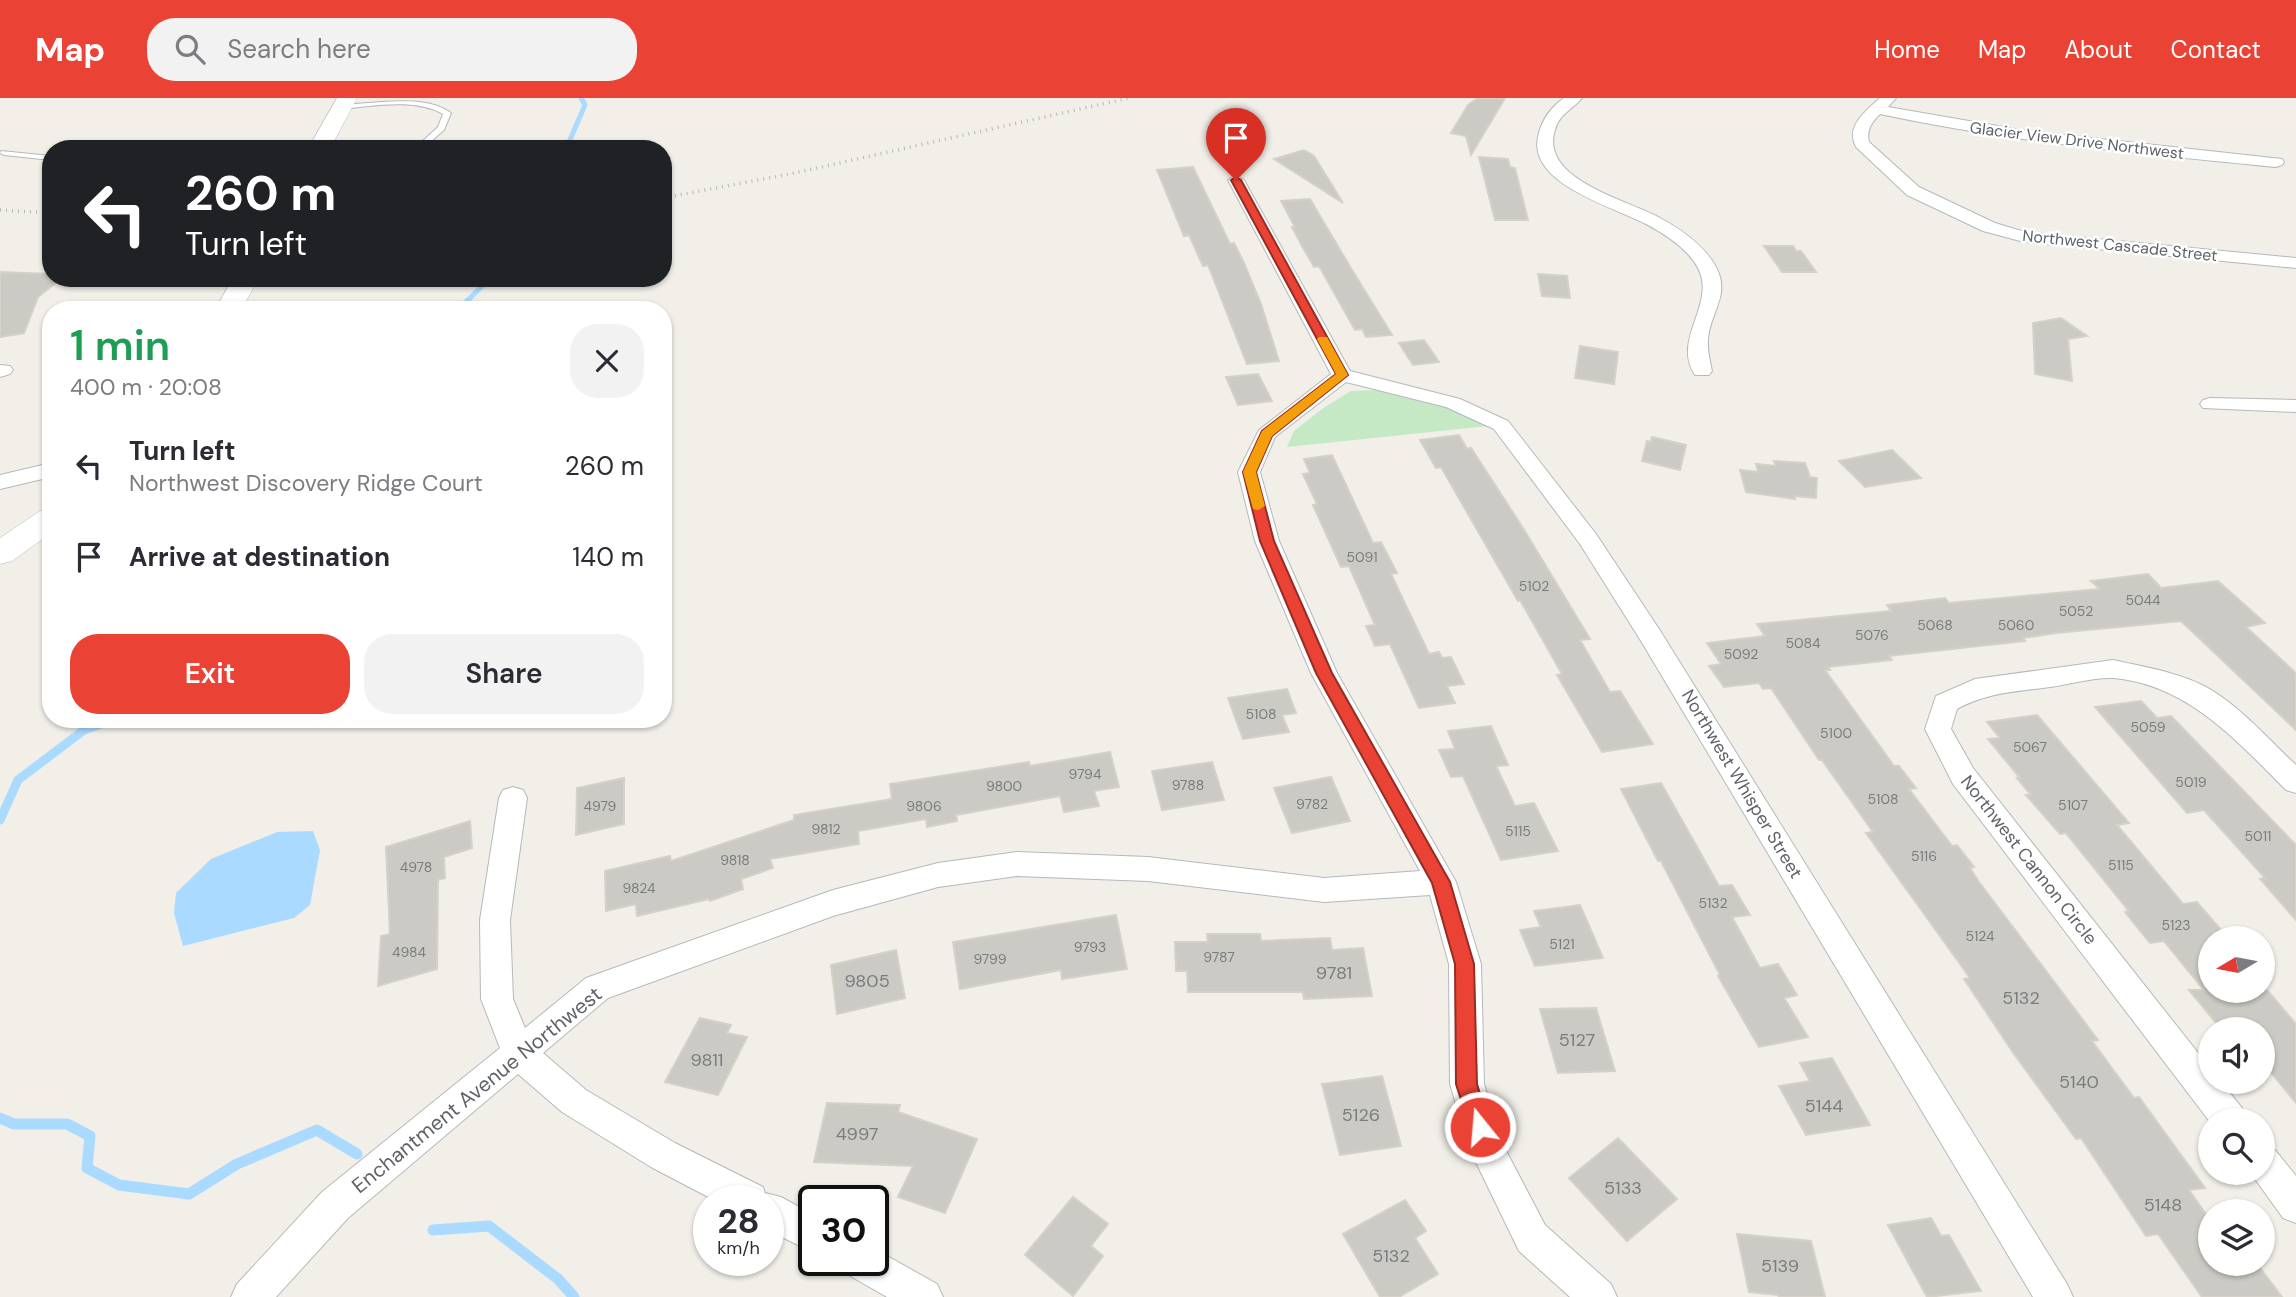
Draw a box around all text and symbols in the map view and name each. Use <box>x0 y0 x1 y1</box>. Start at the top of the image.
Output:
search box <box>147 18 637 81</box>
text: Map <box>35 28 105 71</box>
icon: search <box>171 30 209 68</box>
text: Search here <box>227 32 371 66</box>
text: Home <box>1874 34 1940 65</box>
text: Map <box>1978 34 2026 65</box>
text: About <box>2064 34 2133 65</box>
text: Contact <box>2171 34 2261 65</box>
pin <box>1206 108 1266 180</box>
street label: Glacier View Drive Northwest <box>1969 117 2185 164</box>
icon: arrive <box>1217 119 1255 157</box>
text: 260 m <box>185 161 336 225</box>
icon: left <box>70 168 161 259</box>
text: Turn left <box>185 223 307 265</box>
street label: Northwest Cascade Street <box>2021 225 2218 266</box>
text: 1 min <box>70 318 170 373</box>
button: close <box>570 324 644 398</box>
text: 400 m · 20:08 <box>70 372 222 402</box>
text: Turn left <box>129 434 236 468</box>
icon: left <box>70 447 108 485</box>
text: 260 m <box>565 449 644 483</box>
text: Northwest Discovery Ridge Court <box>129 468 483 498</box>
icon: arrive <box>70 538 108 576</box>
text: Arrive at destination <box>129 540 390 574</box>
text: 140 m <box>572 540 644 574</box>
house number: 5091 <box>1346 548 1378 566</box>
house number: 5102 <box>1519 577 1549 595</box>
house number: 5044 <box>2125 591 2161 609</box>
house number: 5052 <box>2059 602 2093 620</box>
house number: 5068 <box>1917 616 1953 634</box>
house number: 5060 <box>1998 616 2034 634</box>
house number: 5076 <box>1855 626 1889 644</box>
button: Exit <box>70 634 350 714</box>
button: Share <box>364 634 644 714</box>
house number: 5084 <box>1785 634 1821 652</box>
house number: 5092 <box>1724 645 1758 663</box>
street label: Northwest Whisper Street <box>1676 685 1808 883</box>
house number: 5108 <box>1246 705 1277 723</box>
house number: 5059 <box>2130 718 2166 736</box>
house number: 5100 <box>1820 724 1852 742</box>
house number: 5067 <box>2013 738 2047 756</box>
house number: 9794 <box>1069 765 1102 783</box>
street label: Northwest Cannon Circle <box>1955 770 2103 950</box>
house number: 5019 <box>2175 773 2207 791</box>
house number: 9788 <box>1172 776 1204 794</box>
house number: 9800 <box>986 777 1022 795</box>
house number: 5108 <box>1868 790 1899 808</box>
house number: 9782 <box>1296 795 1328 813</box>
house number: 5107 <box>2058 796 2088 814</box>
house number: 4979 <box>584 797 617 815</box>
house number: 9806 <box>906 797 942 815</box>
house number: 9812 <box>811 820 841 838</box>
house number: 5115 <box>1505 822 1531 840</box>
house number: 5011 <box>2245 827 2271 845</box>
house number: 5116 <box>1911 847 1937 865</box>
house number: 9818 <box>720 851 750 869</box>
house number: 5115 <box>2108 856 2134 874</box>
house number: 4978 <box>400 858 432 876</box>
house number: 9824 <box>622 879 656 897</box>
house number: 5132 <box>1698 894 1728 912</box>
house number: 5123 <box>2161 916 2191 934</box>
north arrow <box>2198 926 2275 1003</box>
map controls <box>2198 926 2275 1276</box>
house number: 5124 <box>1965 927 1995 945</box>
house number: 5121 <box>1549 935 1575 953</box>
house number: 9793 <box>1074 938 1106 956</box>
house number: 4984 <box>392 943 427 961</box>
house number: 9787 <box>1203 948 1235 966</box>
house number: 9799 <box>973 950 1007 968</box>
house number: 9781 <box>1316 961 1352 985</box>
house number: 9805 <box>844 969 890 993</box>
street label: Enchantment Avenue Northwest <box>346 980 608 1200</box>
house number: 5132 <box>2002 986 2040 1010</box>
button: sound <box>2198 1017 2275 1094</box>
house number: 5127 <box>1559 1028 1595 1052</box>
house number: 9811 <box>691 1048 723 1072</box>
house number: 5140 <box>2059 1070 2099 1094</box>
position arrow <box>1443 1090 1517 1164</box>
house number: 5144 <box>1805 1094 1843 1118</box>
house number: 5126 <box>1342 1103 1380 1127</box>
button: search <box>2198 1108 2275 1185</box>
house number: 4997 <box>836 1122 878 1146</box>
house number: 5133 <box>1604 1176 1642 1200</box>
speed limit sign: 30 <box>798 1185 889 1276</box>
house number: 5148 <box>2144 1193 2182 1217</box>
text: 28 <box>717 1198 760 1244</box>
button: layers <box>2198 1199 2275 1276</box>
text: km/h <box>717 1236 760 1260</box>
house number: 5132 <box>1372 1244 1410 1268</box>
house number: 5139 <box>1761 1254 1799 1278</box>

